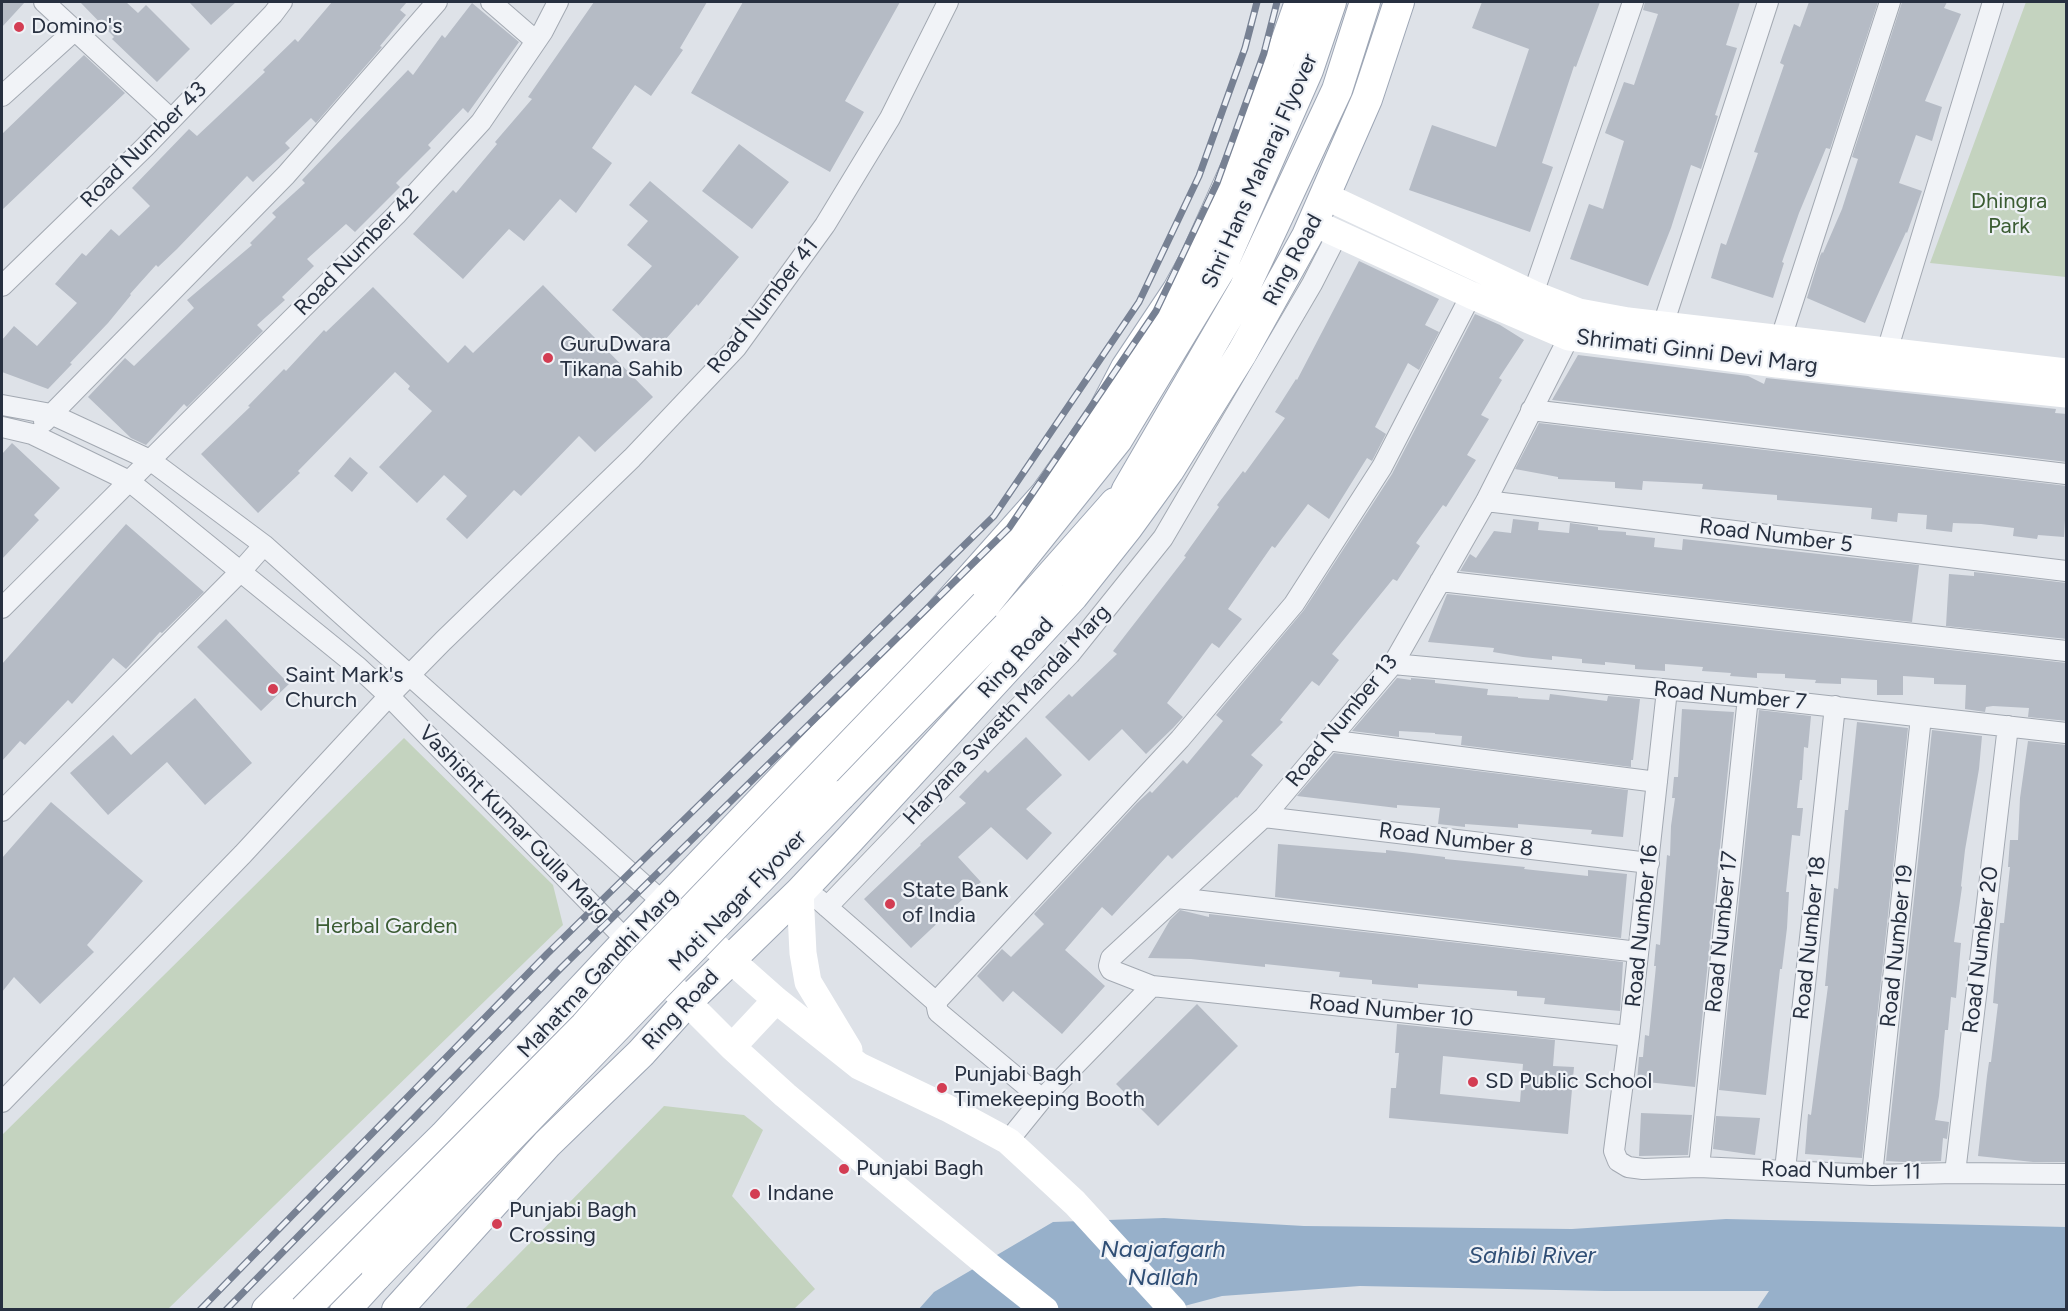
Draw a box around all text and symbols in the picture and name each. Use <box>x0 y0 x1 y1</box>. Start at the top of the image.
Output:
place label: Domino's <box>31 14 122 40</box>
marker: Domino's <box>12 20 26 34</box>
street label: Shri Hans Maharaj Flyover <box>1196 50 1324 292</box>
street label: Road Number 43 <box>75 76 213 214</box>
street label: Road Number 42 <box>289 182 425 322</box>
park label: Dhingra Park <box>1971 189 2047 240</box>
street label: Ring Road <box>1258 210 1328 310</box>
street label: Road Number 41 <box>702 233 824 379</box>
street label: Shrimati Ginni Devi Marg <box>1575 324 1819 380</box>
place label: GuruDwara Tikana Sahib <box>560 332 683 384</box>
marker: GuruDwara Tikana Sahib <box>541 351 555 365</box>
street label: Road Number 5 <box>1698 513 1854 559</box>
street label: Haryana Swasth Mandal Marg <box>898 599 1116 831</box>
street label: Ring Road <box>973 612 1059 704</box>
street label: Road Number 13 <box>1280 649 1404 793</box>
place label: Saint Mark's Church <box>285 663 403 714</box>
street label: Road Number 7 <box>1652 676 1808 716</box>
marker: Saint Mark's Church <box>266 682 280 696</box>
street label: Vashisht Kumar Gulla Marg <box>413 720 615 928</box>
street label: Road Number 8 <box>1377 817 1535 863</box>
street label: Moti Nagar Flyover <box>664 825 812 977</box>
street label: Road Number 16 <box>1620 843 1664 1009</box>
street label: Road Number 17 <box>1700 850 1744 1014</box>
street label: Road Number 18 <box>1788 855 1832 1021</box>
street label: Road Number 19 <box>1875 863 1919 1029</box>
street label: Road Number 20 <box>1958 865 2004 1035</box>
place label: State Bank of India <box>902 878 1008 930</box>
street label: Mahatma Gandhi Marg <box>512 882 684 1064</box>
marker: State Bank of India <box>883 897 897 911</box>
park label: Herbal Garden <box>315 914 457 940</box>
street label: Ring Road <box>637 964 725 1056</box>
street label: Road Number 10 <box>1308 989 1474 1033</box>
place label: Punjabi Bagh Timekeeping Booth <box>954 1062 1145 1114</box>
place label: SD Public School <box>1485 1069 1652 1095</box>
marker: SD Public School <box>1466 1075 1480 1089</box>
marker: Punjabi Bagh Timekeeping Booth <box>935 1081 949 1095</box>
place label: Punjabi Bagh <box>856 1156 984 1182</box>
street label: Road Number 11 <box>1761 1156 1921 1186</box>
marker: Punjabi Bagh <box>837 1162 851 1176</box>
place label: Indane <box>767 1181 834 1207</box>
marker: Indane <box>748 1187 762 1201</box>
place label: Punjabi Bagh Crossing <box>509 1198 637 1250</box>
marker: Punjabi Bagh Crossing <box>490 1217 504 1231</box>
water label: Naajafgarh Nallah <box>1100 1236 1226 1292</box>
water label: Sahibi River <box>1468 1242 1596 1270</box>

